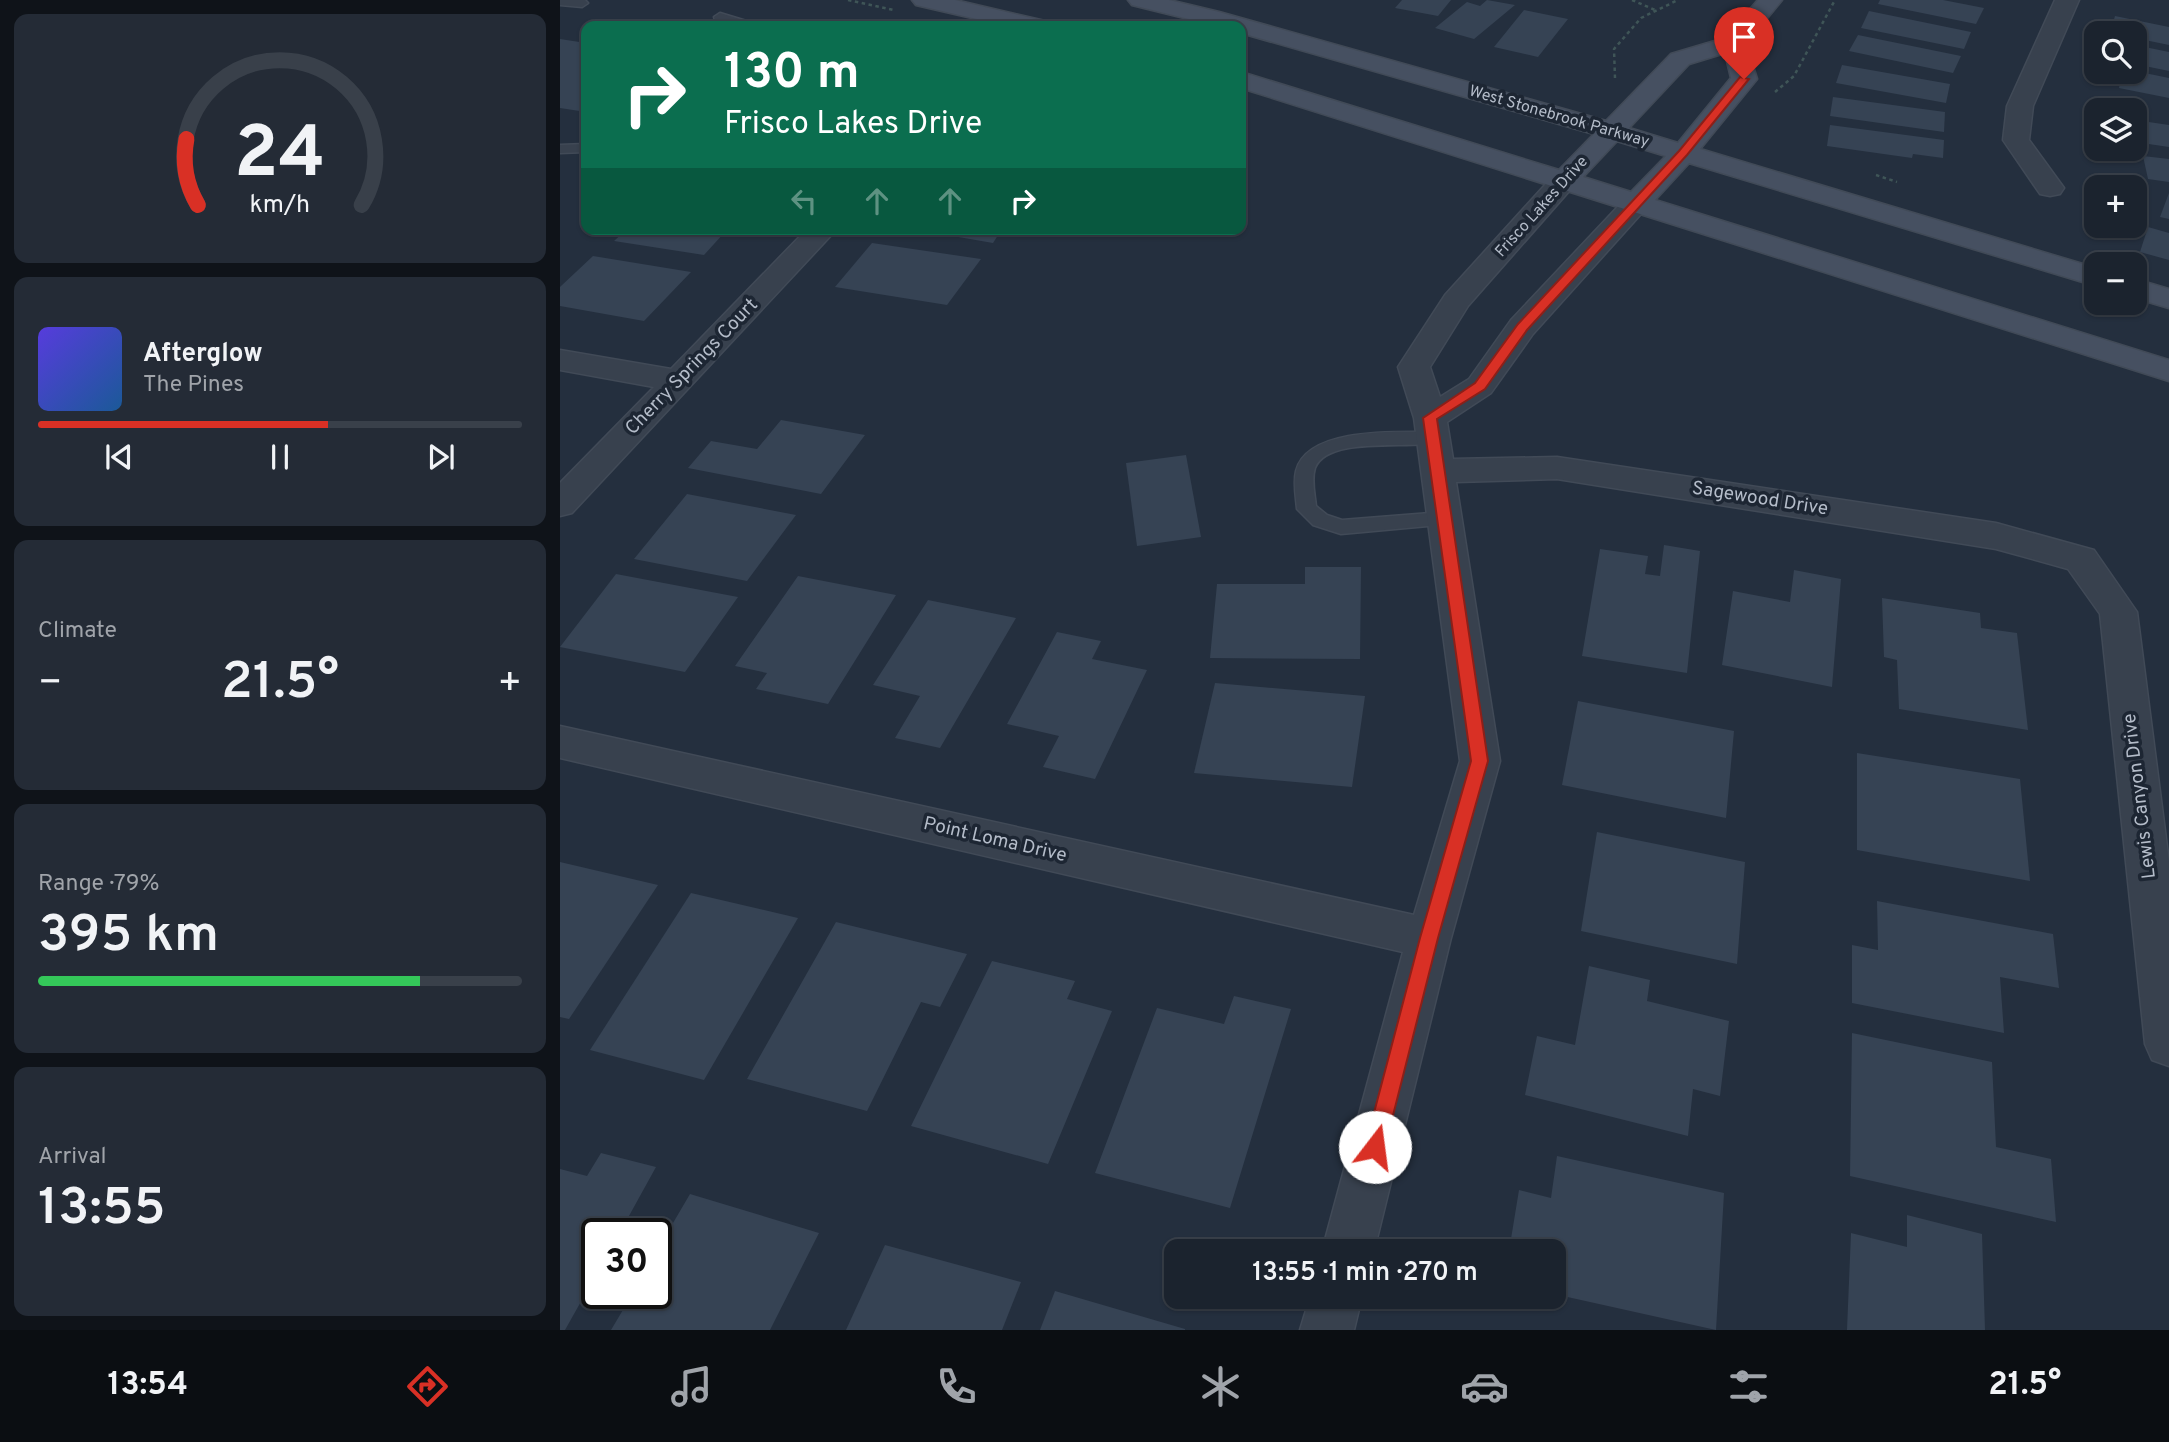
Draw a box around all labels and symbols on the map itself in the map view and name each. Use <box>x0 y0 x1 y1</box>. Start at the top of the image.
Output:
pin <box>1714 7 1774 79</box>
street label: West Stonebrook Parkway <box>1466 82 1652 152</box>
street label: Frisco Lakes Drive <box>1491 152 1593 262</box>
street label: Cherry Springs Court <box>621 294 763 440</box>
street label: Sagewood Drive <box>1690 476 1830 522</box>
street label: Lewis Canyon Drive <box>2118 712 2162 880</box>
street label: Point Loma Drive <box>921 812 1069 868</box>
position arrow <box>1338 1110 1412 1184</box>
speed limit sign: 30 <box>581 1218 672 1309</box>

